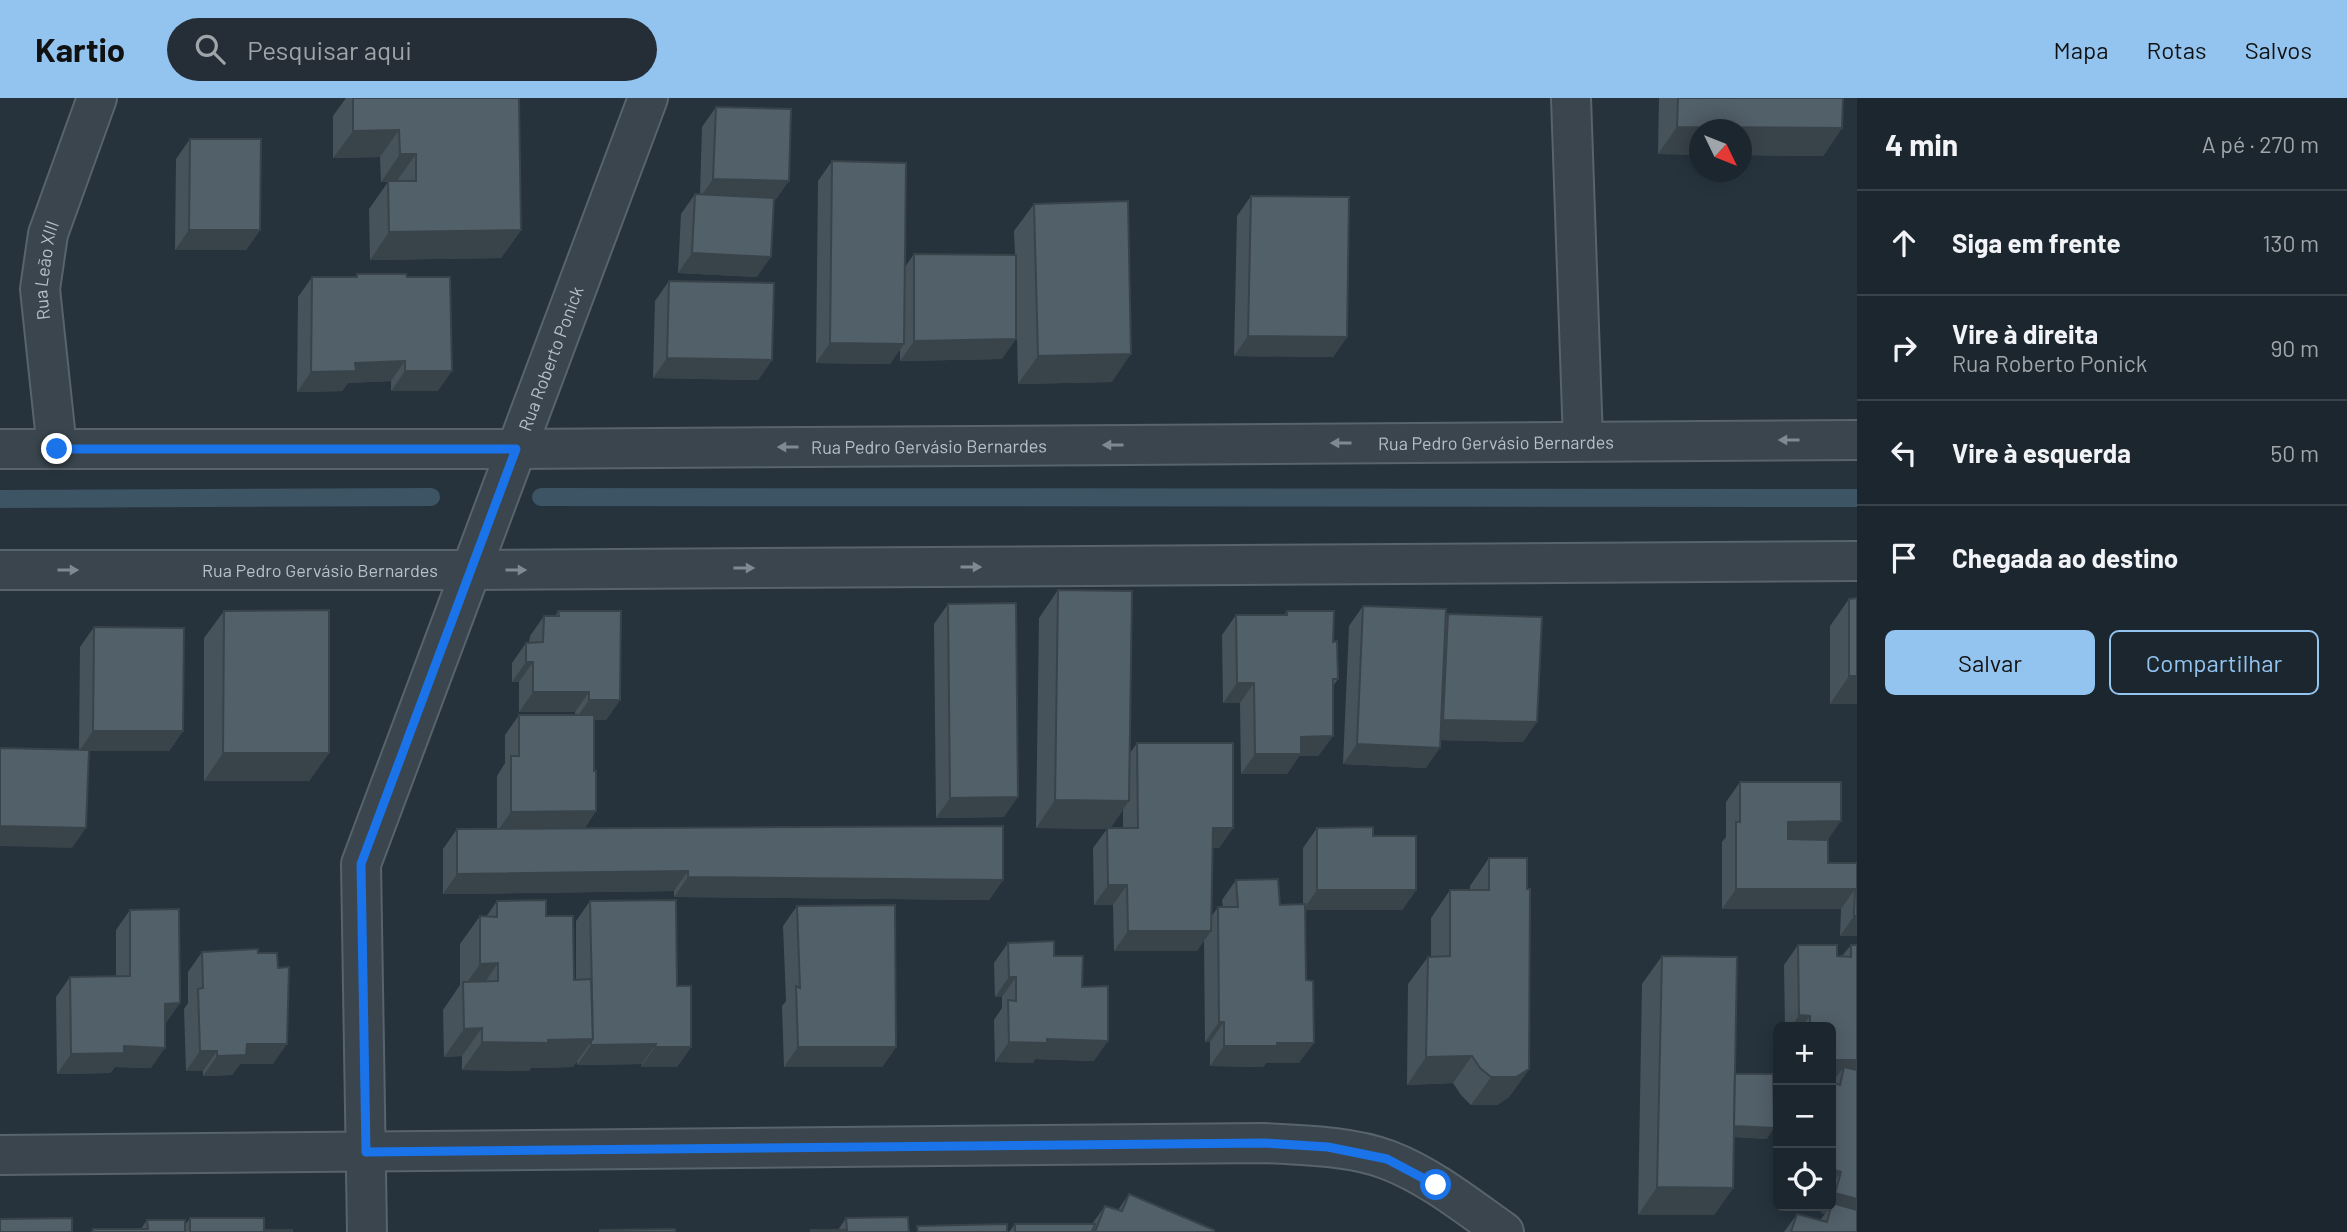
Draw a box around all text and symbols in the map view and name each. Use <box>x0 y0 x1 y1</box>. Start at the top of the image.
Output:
search box <box>167 18 657 81</box>
text: Kartio <box>35 29 125 69</box>
icon: search <box>191 30 229 68</box>
text: Pesquisar aqui <box>247 34 412 65</box>
text: Mapa <box>2054 35 2109 64</box>
text: Rotas <box>2147 35 2207 64</box>
text: Salvos <box>2245 35 2312 64</box>
north arrow <box>1689 119 1752 182</box>
text: 4 min <box>1885 126 1958 162</box>
text: A pé · 270 m <box>2202 130 2319 158</box>
street label: Rua Leão XIII <box>29 217 63 321</box>
icon: ahead <box>1885 224 1923 262</box>
text: Siga em frente <box>1952 227 2121 258</box>
text: 130 m <box>2262 229 2319 257</box>
street label: Rua Roberto Ponick <box>513 283 588 434</box>
text: Vire à direita <box>1952 318 2098 349</box>
icon: right <box>1885 329 1923 367</box>
text: 90 m <box>2270 334 2319 362</box>
text: Rua Roberto Ponick <box>1952 349 2147 377</box>
street label: Rua Pedro Gervásio Bernardes <box>1378 431 1614 454</box>
route end <box>41 433 72 464</box>
street label: Rua Pedro Gervásio Bernardes <box>811 434 1047 458</box>
one-way arrow <box>1778 434 1800 446</box>
icon: left <box>1885 434 1923 472</box>
one-way arrow <box>1330 437 1352 449</box>
text: Vire à esquerda <box>1952 437 2131 468</box>
one-way arrow <box>1102 439 1124 451</box>
text: 50 m <box>2271 439 2319 467</box>
one-way arrow <box>777 441 799 453</box>
icon: arrive <box>1885 539 1923 577</box>
text: Chegada ao destino <box>1952 542 2178 573</box>
street label: Rua Pedro Gervásio Bernardes <box>202 559 438 581</box>
one-way arrow <box>960 561 982 573</box>
one-way arrow <box>733 562 755 574</box>
one-way arrow <box>57 564 79 576</box>
one-way arrow <box>505 564 527 576</box>
button: Salvar <box>1885 630 2095 695</box>
button: Compartilhar <box>2109 630 2319 695</box>
map controls <box>1773 1022 1836 1211</box>
button: + <box>1773 1022 1836 1085</box>
button: − <box>1773 1085 1836 1148</box>
button: locate <box>1773 1148 1836 1211</box>
route start <box>1420 1169 1451 1200</box>

